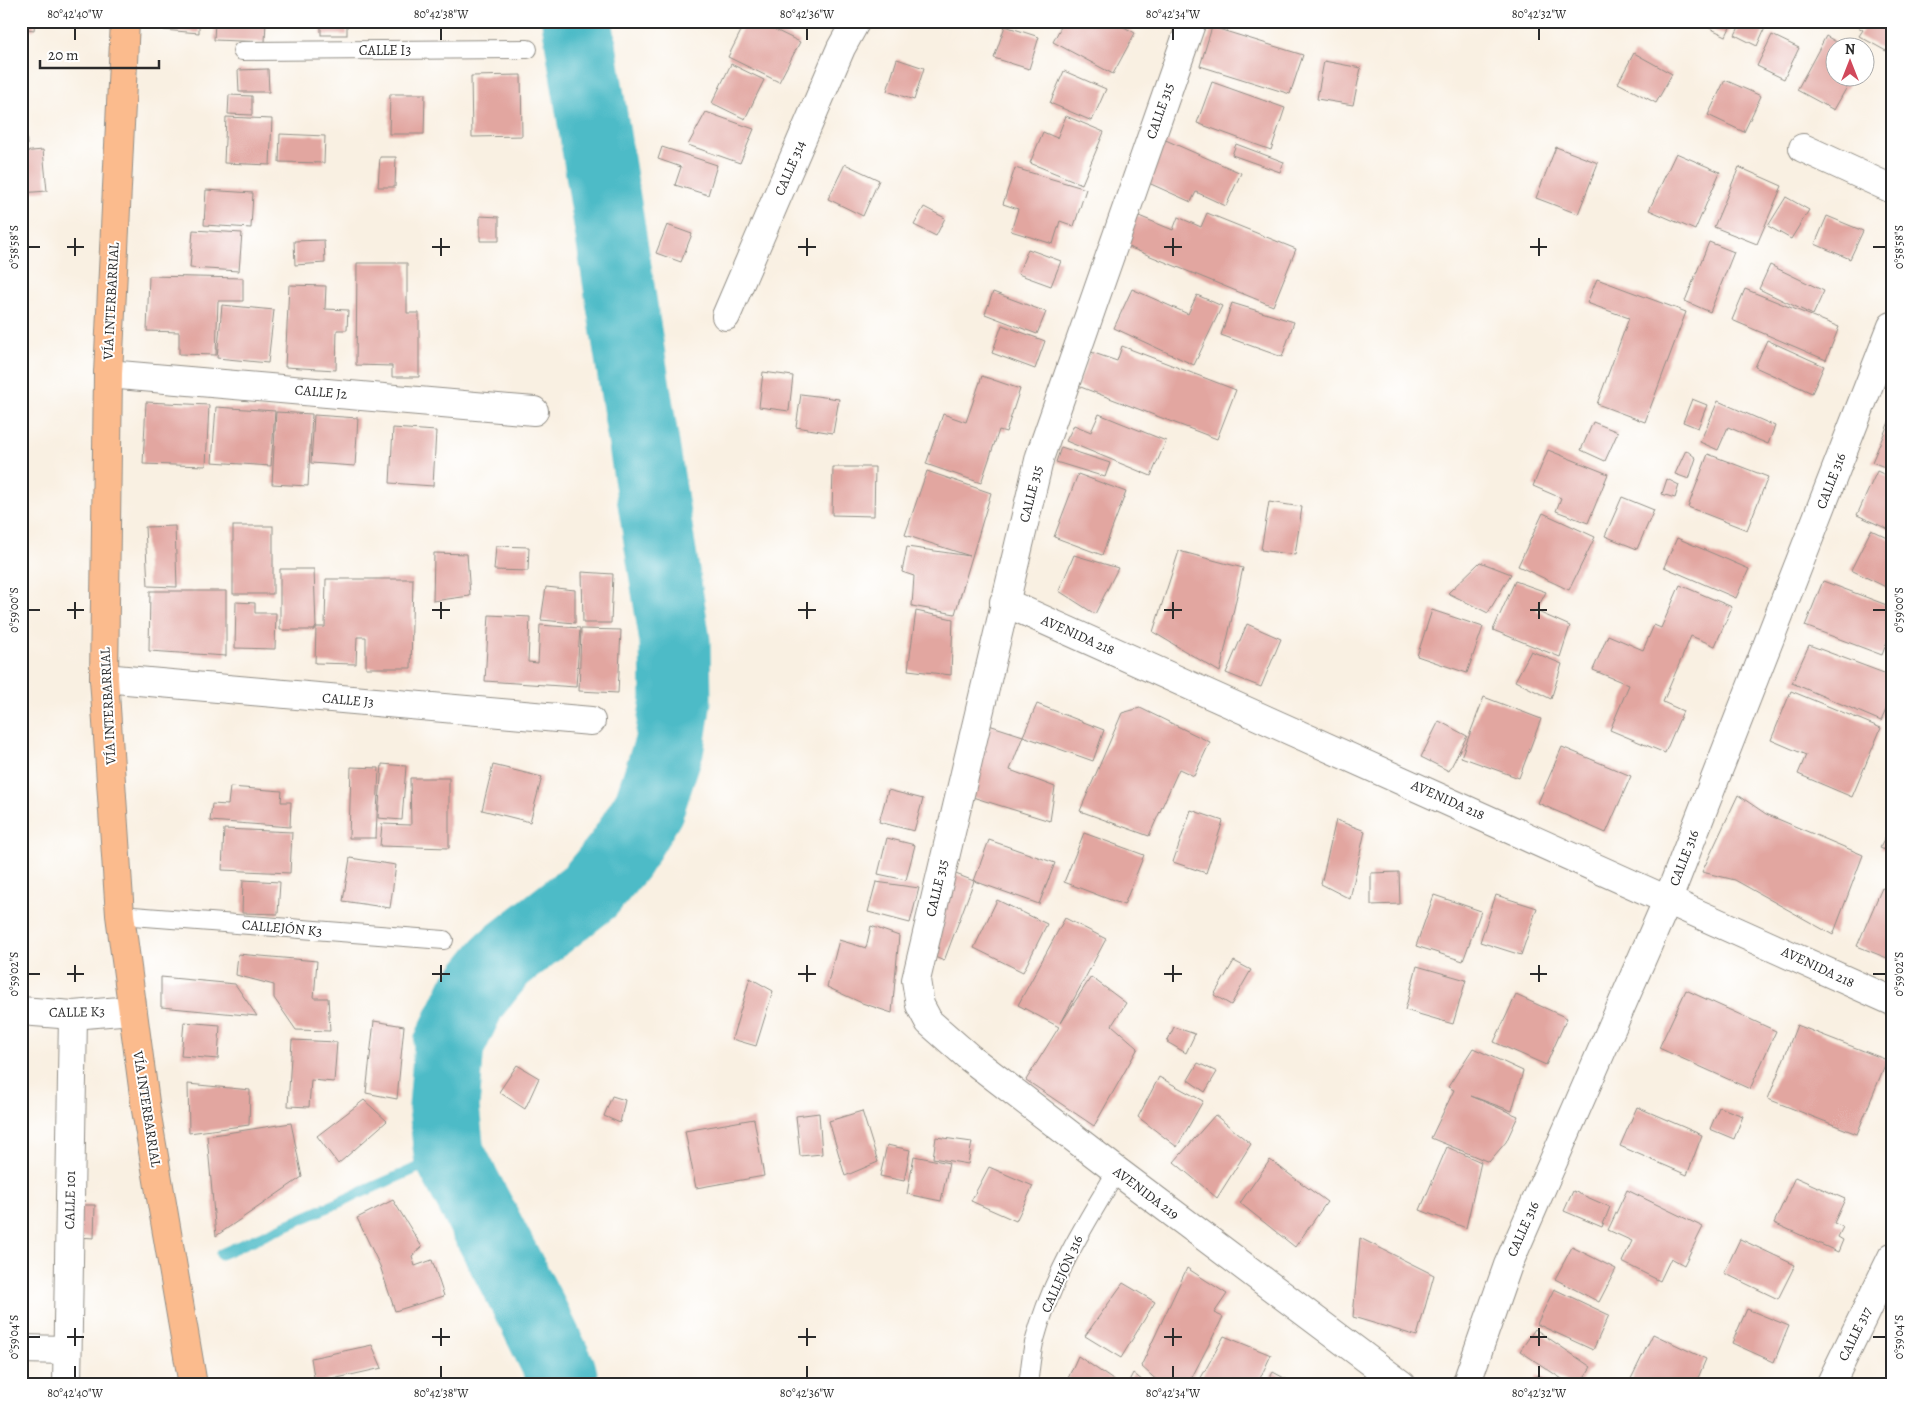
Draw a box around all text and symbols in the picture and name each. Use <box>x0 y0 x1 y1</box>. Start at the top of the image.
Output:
text: 80°42'40"W <box>47 6 104 22</box>
text: 80°42'38"W <box>414 6 469 22</box>
text: 80°42'36"W <box>780 6 835 22</box>
text: 80°42'34"W <box>1146 6 1201 22</box>
text: 80°42'32"W <box>1512 6 1567 22</box>
scale bar <box>40 38 159 70</box>
north arrow <box>1826 38 1876 88</box>
text: N <box>1845 40 1855 59</box>
street label: CALLE I3 <box>359 41 411 60</box>
text: 20 m <box>48 45 79 65</box>
street label: CALLE 315 <box>1142 80 1178 142</box>
street label: CALLE 314 <box>770 137 810 199</box>
text: 0°58'58"S <box>6 225 22 269</box>
text: 0°58'58"S <box>1891 225 1907 269</box>
street label: VÍA INTERBARRIAL <box>98 241 124 361</box>
street label: CALLE J2 <box>294 380 348 404</box>
street label: CALLE 316 <box>1812 450 1850 512</box>
street label: CALLE 315 <box>1015 463 1047 525</box>
text: 0°59'00"S <box>6 587 22 633</box>
text: 0°59'00"S <box>1891 587 1907 633</box>
street label: AVENIDA 218 <box>1037 610 1118 660</box>
street label: VÍA INTERBARRIAL <box>95 646 121 766</box>
street label: CALLE J3 <box>321 688 375 712</box>
street label: AVENIDA 218 <box>1407 775 1488 825</box>
street label: CALLE 316 <box>1665 827 1703 889</box>
street label: CALLE 315 <box>921 857 953 919</box>
street label: CALLEJÓN K3 <box>241 915 323 941</box>
street label: AVENIDA 218 <box>1778 941 1858 992</box>
text: 0°59'02"S <box>6 952 22 996</box>
text: 0°59'02"S <box>1891 952 1907 996</box>
street label: CALLE K3 <box>49 1002 105 1022</box>
street label: VÍA INTERBARRIAL <box>128 1048 166 1169</box>
street label: AVENIDA 219 <box>1108 1161 1183 1224</box>
street label: CALLE 101 <box>60 1170 80 1229</box>
street label: CALLE 316 <box>1502 1198 1544 1260</box>
street label: CALLEJÓN 316 <box>1036 1232 1088 1316</box>
street label: CALLE 317 <box>1834 1304 1876 1364</box>
text: 0°59'04"S <box>6 1315 22 1359</box>
text: 0°59'04"S <box>1891 1315 1907 1359</box>
text: 80°42'40"W <box>47 1385 104 1401</box>
text: 80°42'38"W <box>414 1385 469 1401</box>
text: 80°42'36"W <box>780 1385 835 1401</box>
text: 80°42'34"W <box>1146 1385 1201 1401</box>
text: 80°42'32"W <box>1512 1385 1567 1401</box>

